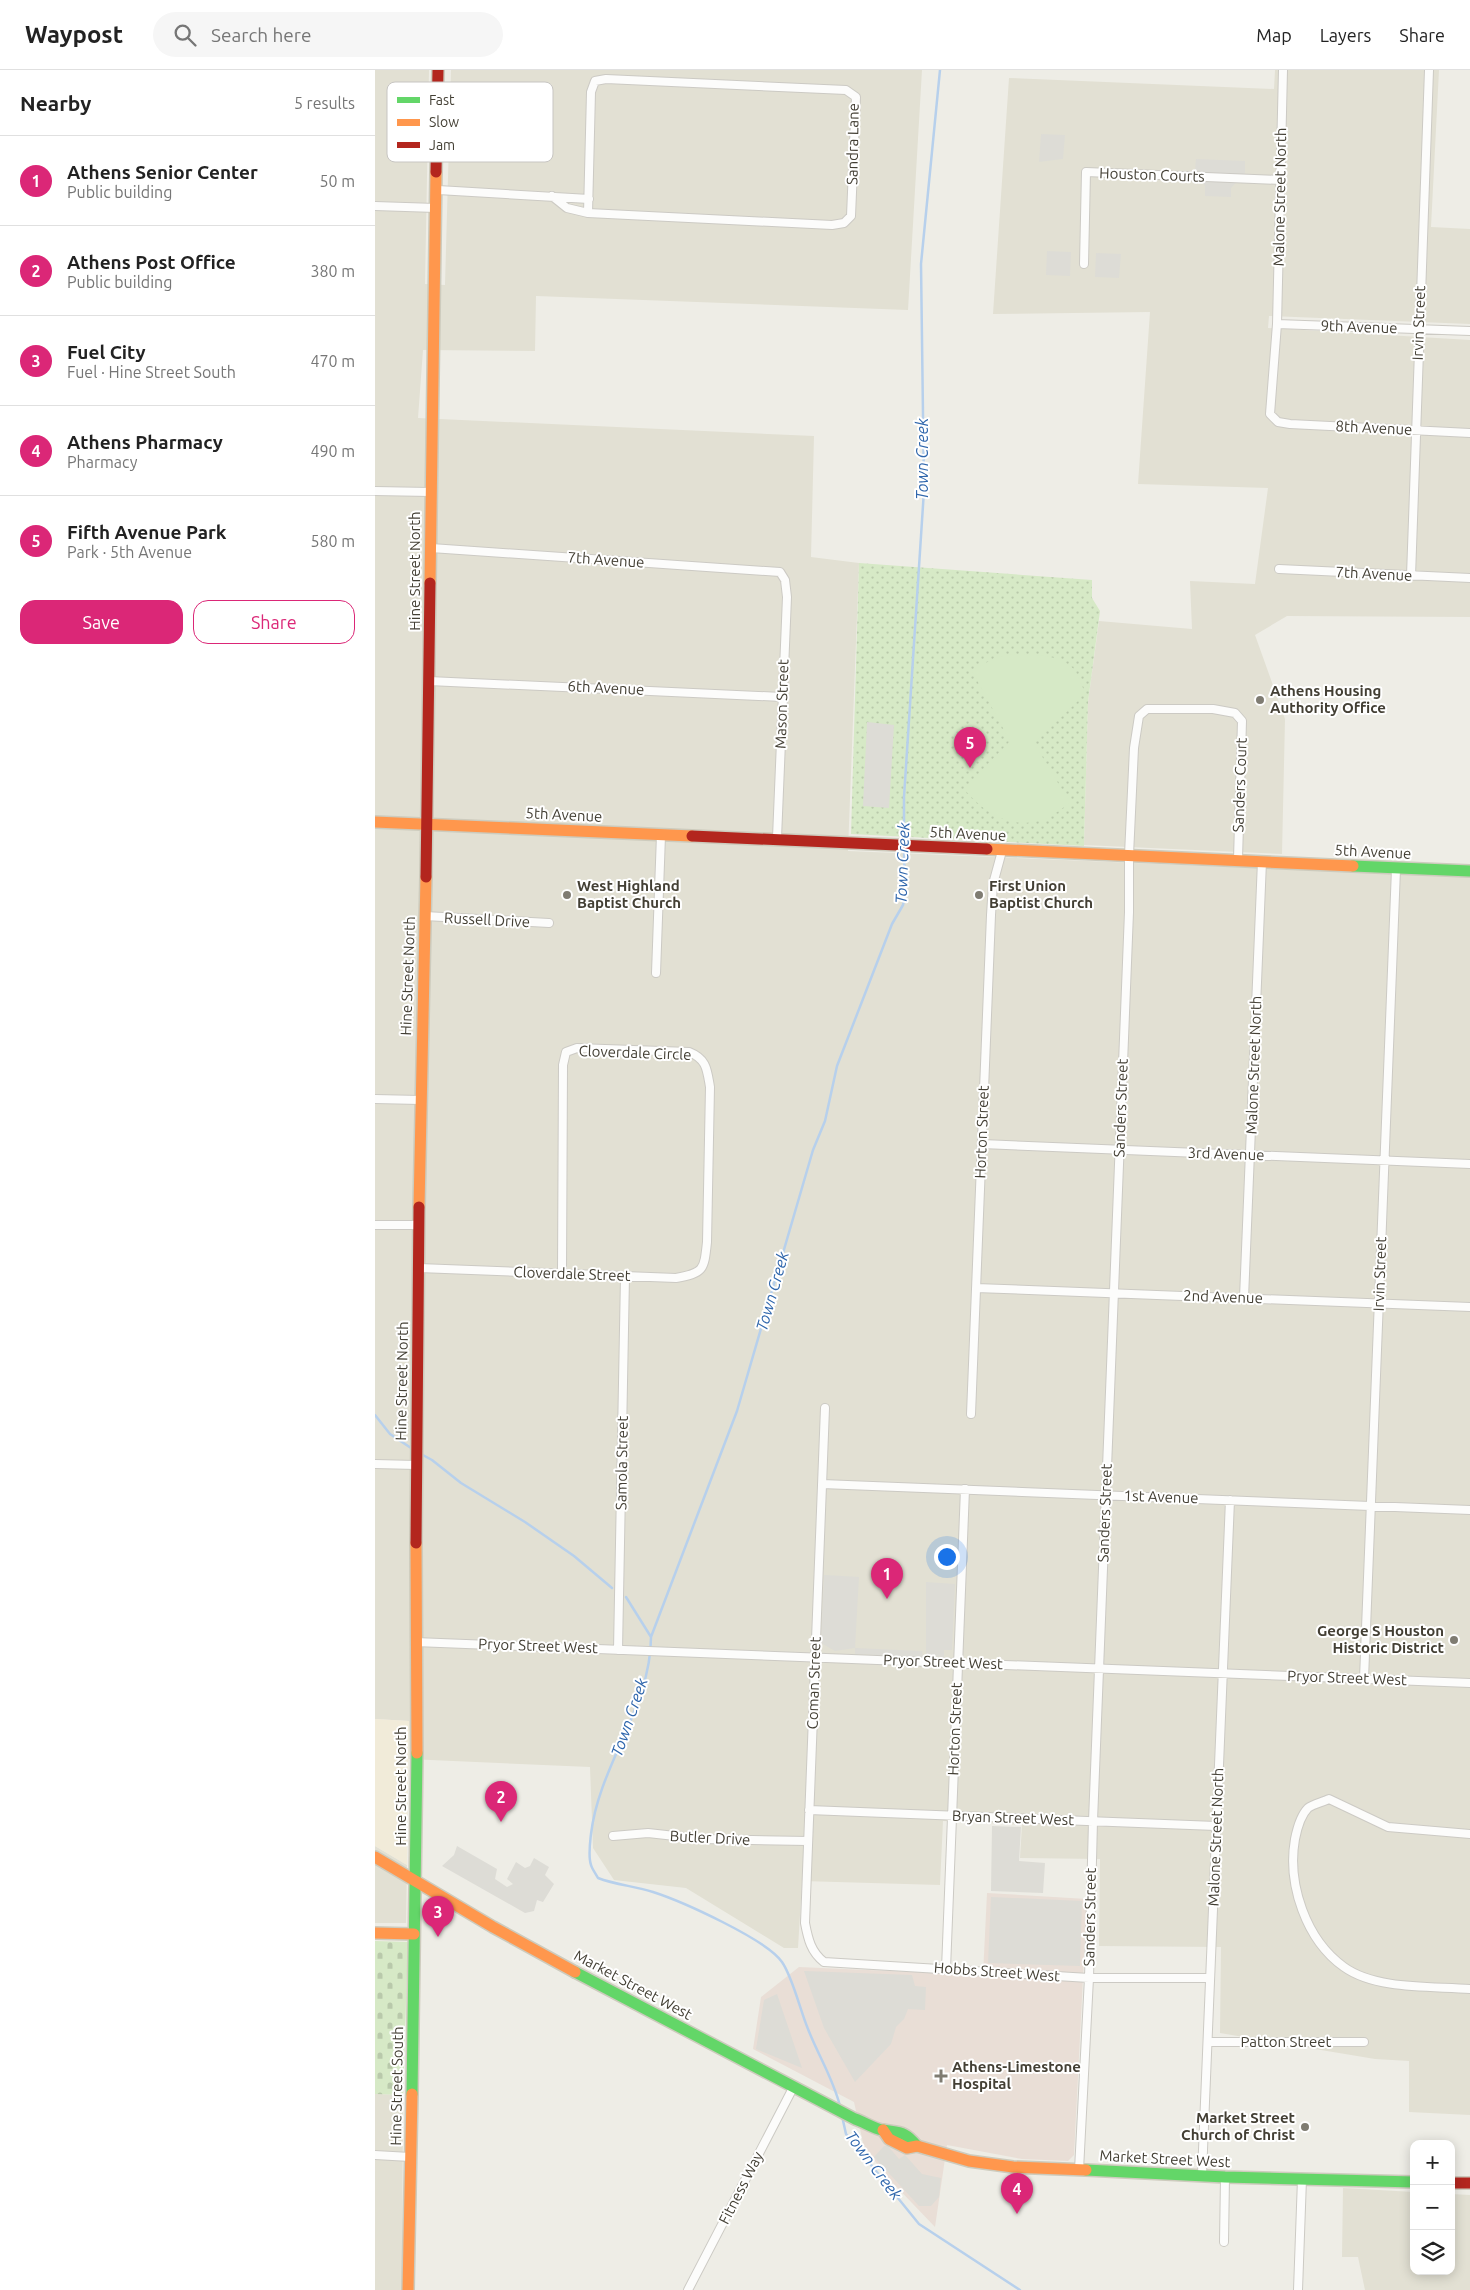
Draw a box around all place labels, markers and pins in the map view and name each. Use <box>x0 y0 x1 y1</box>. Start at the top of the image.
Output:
place label: Athens Housing Authority Office <box>1270 682 1386 716</box>
marker: Athens Housing Authority Office <box>1254 694 1266 706</box>
pin: 5 <box>954 727 986 768</box>
place label: West Highland Baptist Church <box>577 877 681 911</box>
place label: First Union Baptist Church <box>989 877 1093 911</box>
marker: West Highland Baptist Church <box>561 889 573 901</box>
marker: First Union Baptist Church <box>973 889 985 901</box>
pin: 1 <box>871 1558 903 1599</box>
place label: George S Houston Historic District <box>1317 1622 1445 1656</box>
marker: George S Houston Historic District <box>1448 1634 1460 1646</box>
pin: 2 <box>485 1781 517 1822</box>
pin: 3 <box>422 1896 454 1937</box>
place label: Athens-Limestone Hospital <box>952 2058 1081 2092</box>
marker: Athens-Limestone Hospital <box>934 2069 948 2083</box>
place label: Market Street Church of Christ <box>1181 2109 1296 2143</box>
marker: Market Street Church of Christ <box>1299 2121 1311 2133</box>
pin: 4 <box>1001 2173 1033 2214</box>

